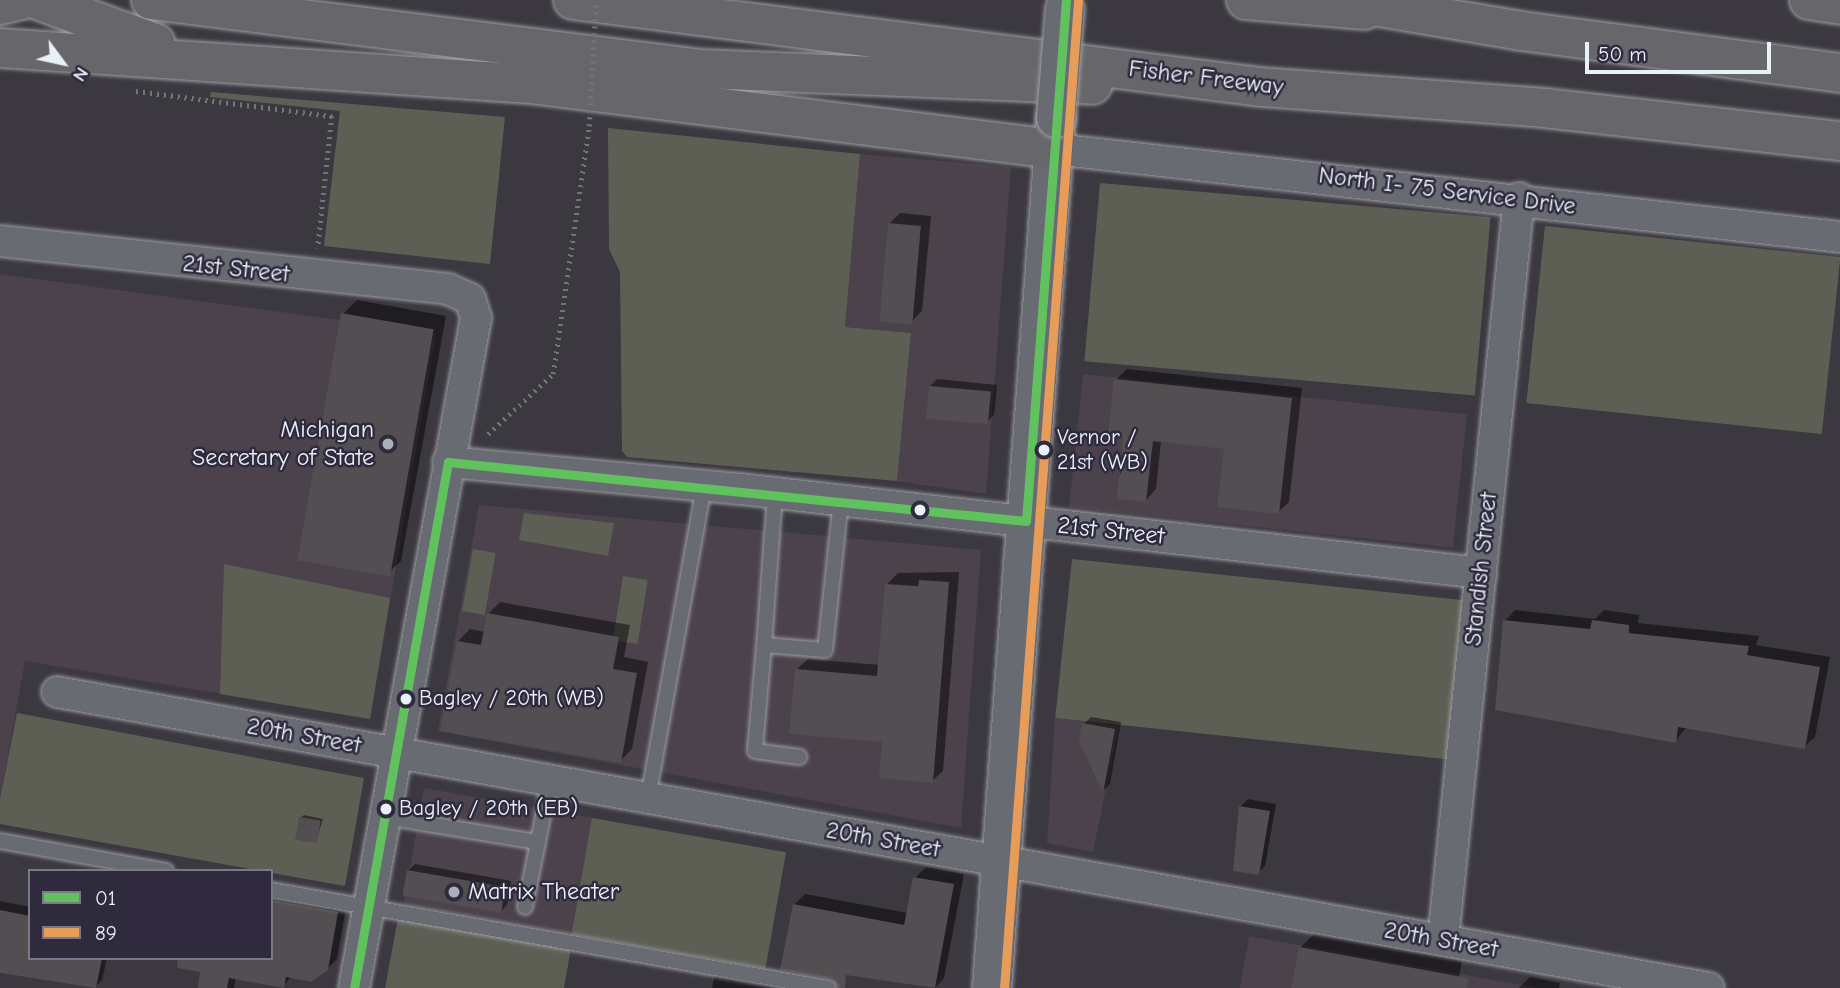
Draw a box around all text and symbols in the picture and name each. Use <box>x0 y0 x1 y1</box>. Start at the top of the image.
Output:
north arrow <box>28 28 98 98</box>
scale bar <box>1588 28 1773 72</box>
text: 50 m <box>1598 42 1647 66</box>
street label: Fisher Freeway <box>1127 54 1285 102</box>
text: N <box>68 63 93 86</box>
street label: North I- 75 Service Drive <box>1317 161 1577 221</box>
street label: 21st Street <box>181 249 291 289</box>
place label: Michigan Secretary of State <box>192 416 374 472</box>
place label: Vernor / 21st (WB) <box>1057 424 1148 476</box>
marker: Michigan Secretary of State <box>380 436 396 452</box>
marker: Vernor / 21st (WB) <box>1037 443 1051 457</box>
street label: Standish Street <box>1459 491 1503 647</box>
unlabelled marker <box>913 503 927 517</box>
street label: 21st Street <box>1056 511 1166 551</box>
place label: Bagley / 20th (WB) <box>419 686 604 712</box>
marker: Bagley / 20th (WB) <box>399 692 413 706</box>
street label: 20th Street <box>245 712 363 760</box>
place label: Bagley / 20th (EB) <box>399 796 578 822</box>
marker: Bagley / 20th (EB) <box>379 802 393 816</box>
street label: 20th Street <box>824 816 942 864</box>
legend <box>28 869 273 960</box>
place label: Matrix Theater <box>468 878 619 906</box>
marker: Matrix Theater <box>446 884 462 900</box>
text: 01 <box>95 886 116 910</box>
street label: 20th Street <box>1382 916 1500 964</box>
text: 89 <box>95 921 117 945</box>

